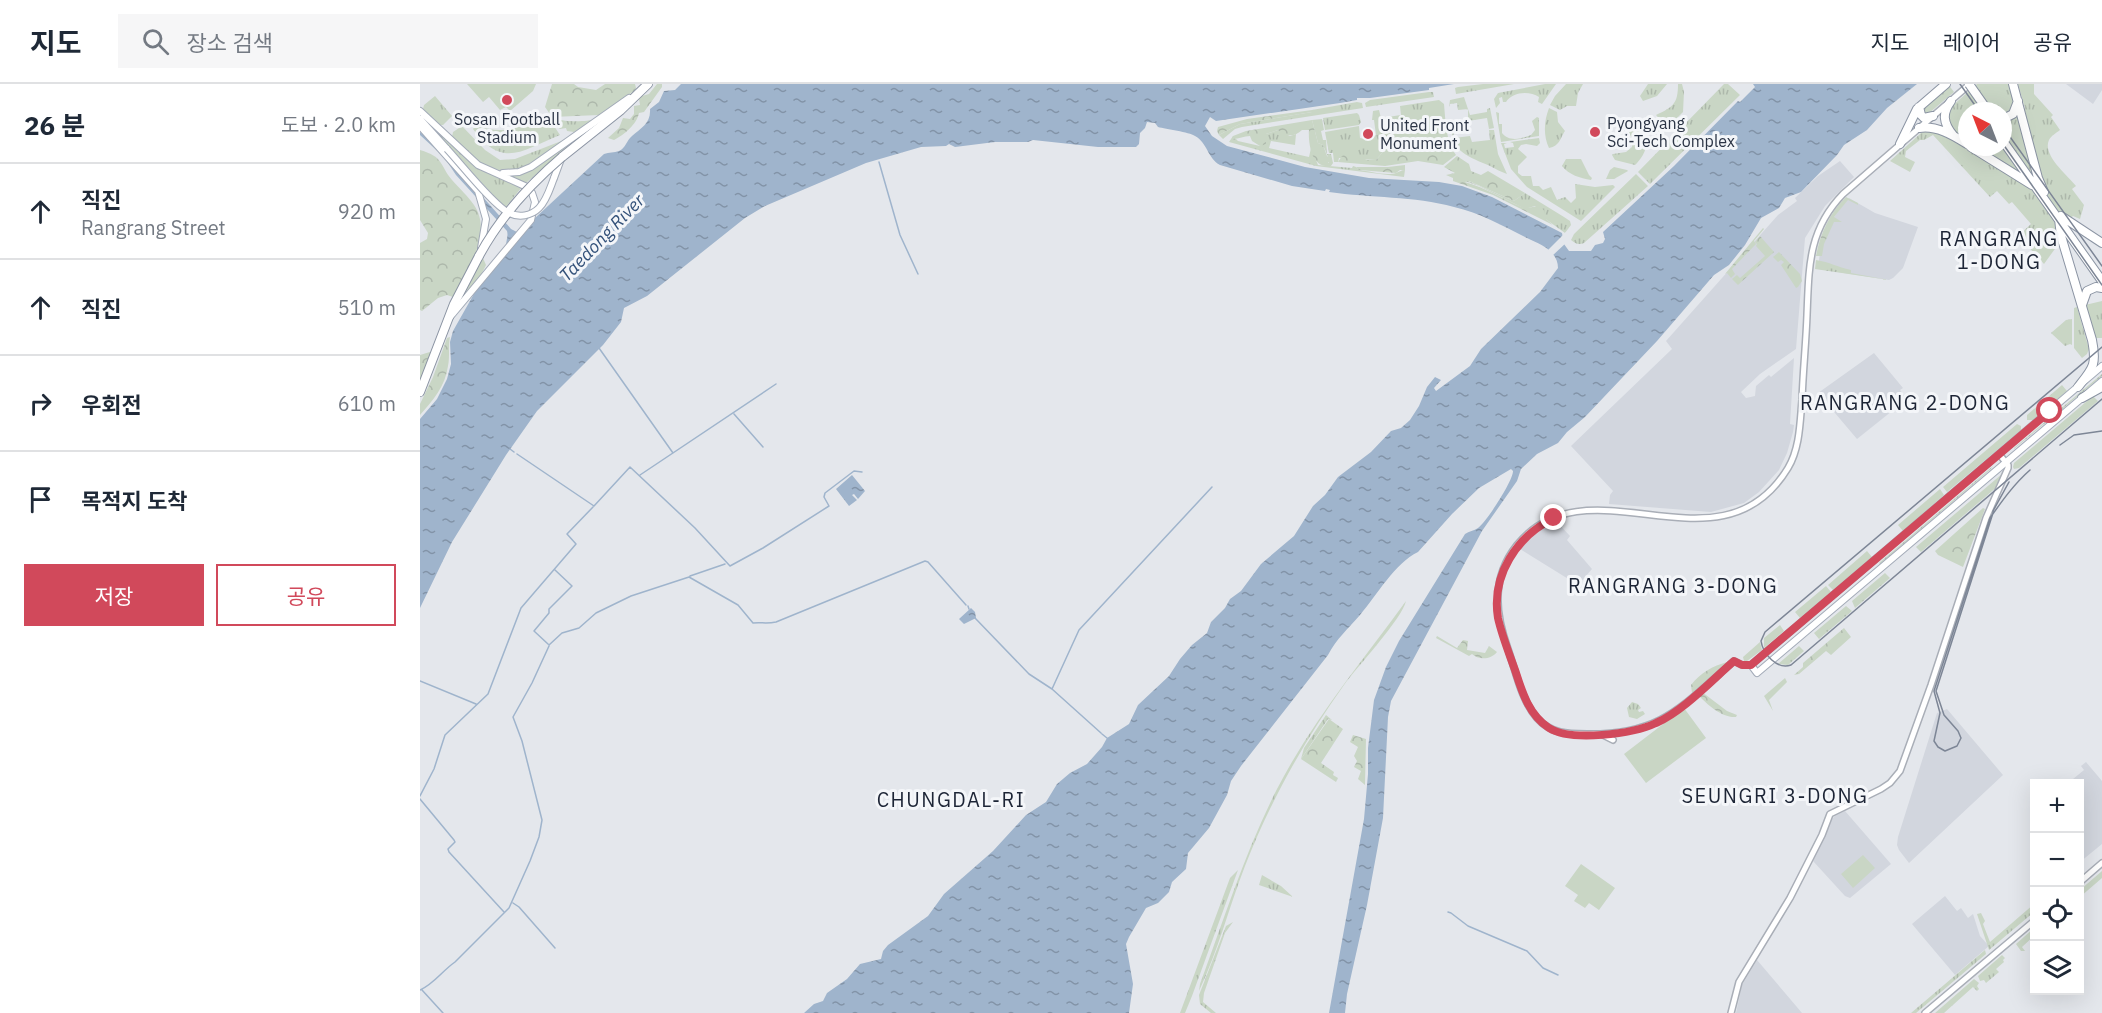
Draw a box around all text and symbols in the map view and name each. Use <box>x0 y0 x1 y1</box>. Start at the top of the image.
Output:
search box <box>118 14 538 68</box>
text: 지도 <box>30 24 82 61</box>
icon: search <box>139 25 172 58</box>
text: 장소 검색 <box>187 28 273 57</box>
text: 지도 <box>1871 28 1909 56</box>
text: 레이어 <box>1942 28 2000 56</box>
text: 공유 <box>2033 28 2072 56</box>
marker: Sosan Football Stadium <box>500 93 514 107</box>
north arrow <box>1958 102 2012 156</box>
text: 26 분 <box>24 108 85 142</box>
place label: Sosan Football Stadium <box>454 109 560 147</box>
text: 도보 · 2.0 km <box>281 111 396 138</box>
place label: Pyongyang Sci-Tech Complex <box>1607 113 1735 151</box>
place label: United Front Monument <box>1380 115 1469 153</box>
marker: Pyongyang Sci-Tech Complex <box>1588 125 1602 139</box>
marker: United Front Monument <box>1361 127 1375 141</box>
text: 직진 <box>81 185 121 214</box>
water label: Taedong River <box>554 189 649 286</box>
icon: ahead <box>24 195 57 228</box>
text: 920 m <box>338 198 396 225</box>
text: Rangrang Street <box>81 214 226 241</box>
district label: RANGRANG 1-DONG <box>1939 225 2059 275</box>
icon: ahead <box>24 291 57 324</box>
text: 직진 <box>81 294 121 323</box>
text: 510 m <box>338 294 396 321</box>
icon: right <box>24 387 57 420</box>
district label: RANGRANG 2-DONG <box>1800 389 2010 416</box>
text: 우회전 <box>81 390 142 419</box>
text: 610 m <box>338 390 396 417</box>
route start <box>2036 397 2062 423</box>
icon: arrive <box>24 483 57 516</box>
text: 목적지 도착 <box>81 486 187 515</box>
route end <box>1540 504 1566 530</box>
button: 저장 <box>24 564 204 626</box>
button: 공유 <box>216 564 396 626</box>
district label: RANGRANG 3-DONG <box>1568 572 1778 599</box>
map controls <box>2030 779 2084 995</box>
button: + <box>2030 779 2084 833</box>
district label: SEUNGRI 3-DONG <box>1682 782 1869 809</box>
district label: CHUNGDAL-RI <box>877 786 1025 813</box>
button: − <box>2030 833 2084 887</box>
button: locate <box>2030 887 2084 941</box>
button: layers <box>2030 941 2084 995</box>

